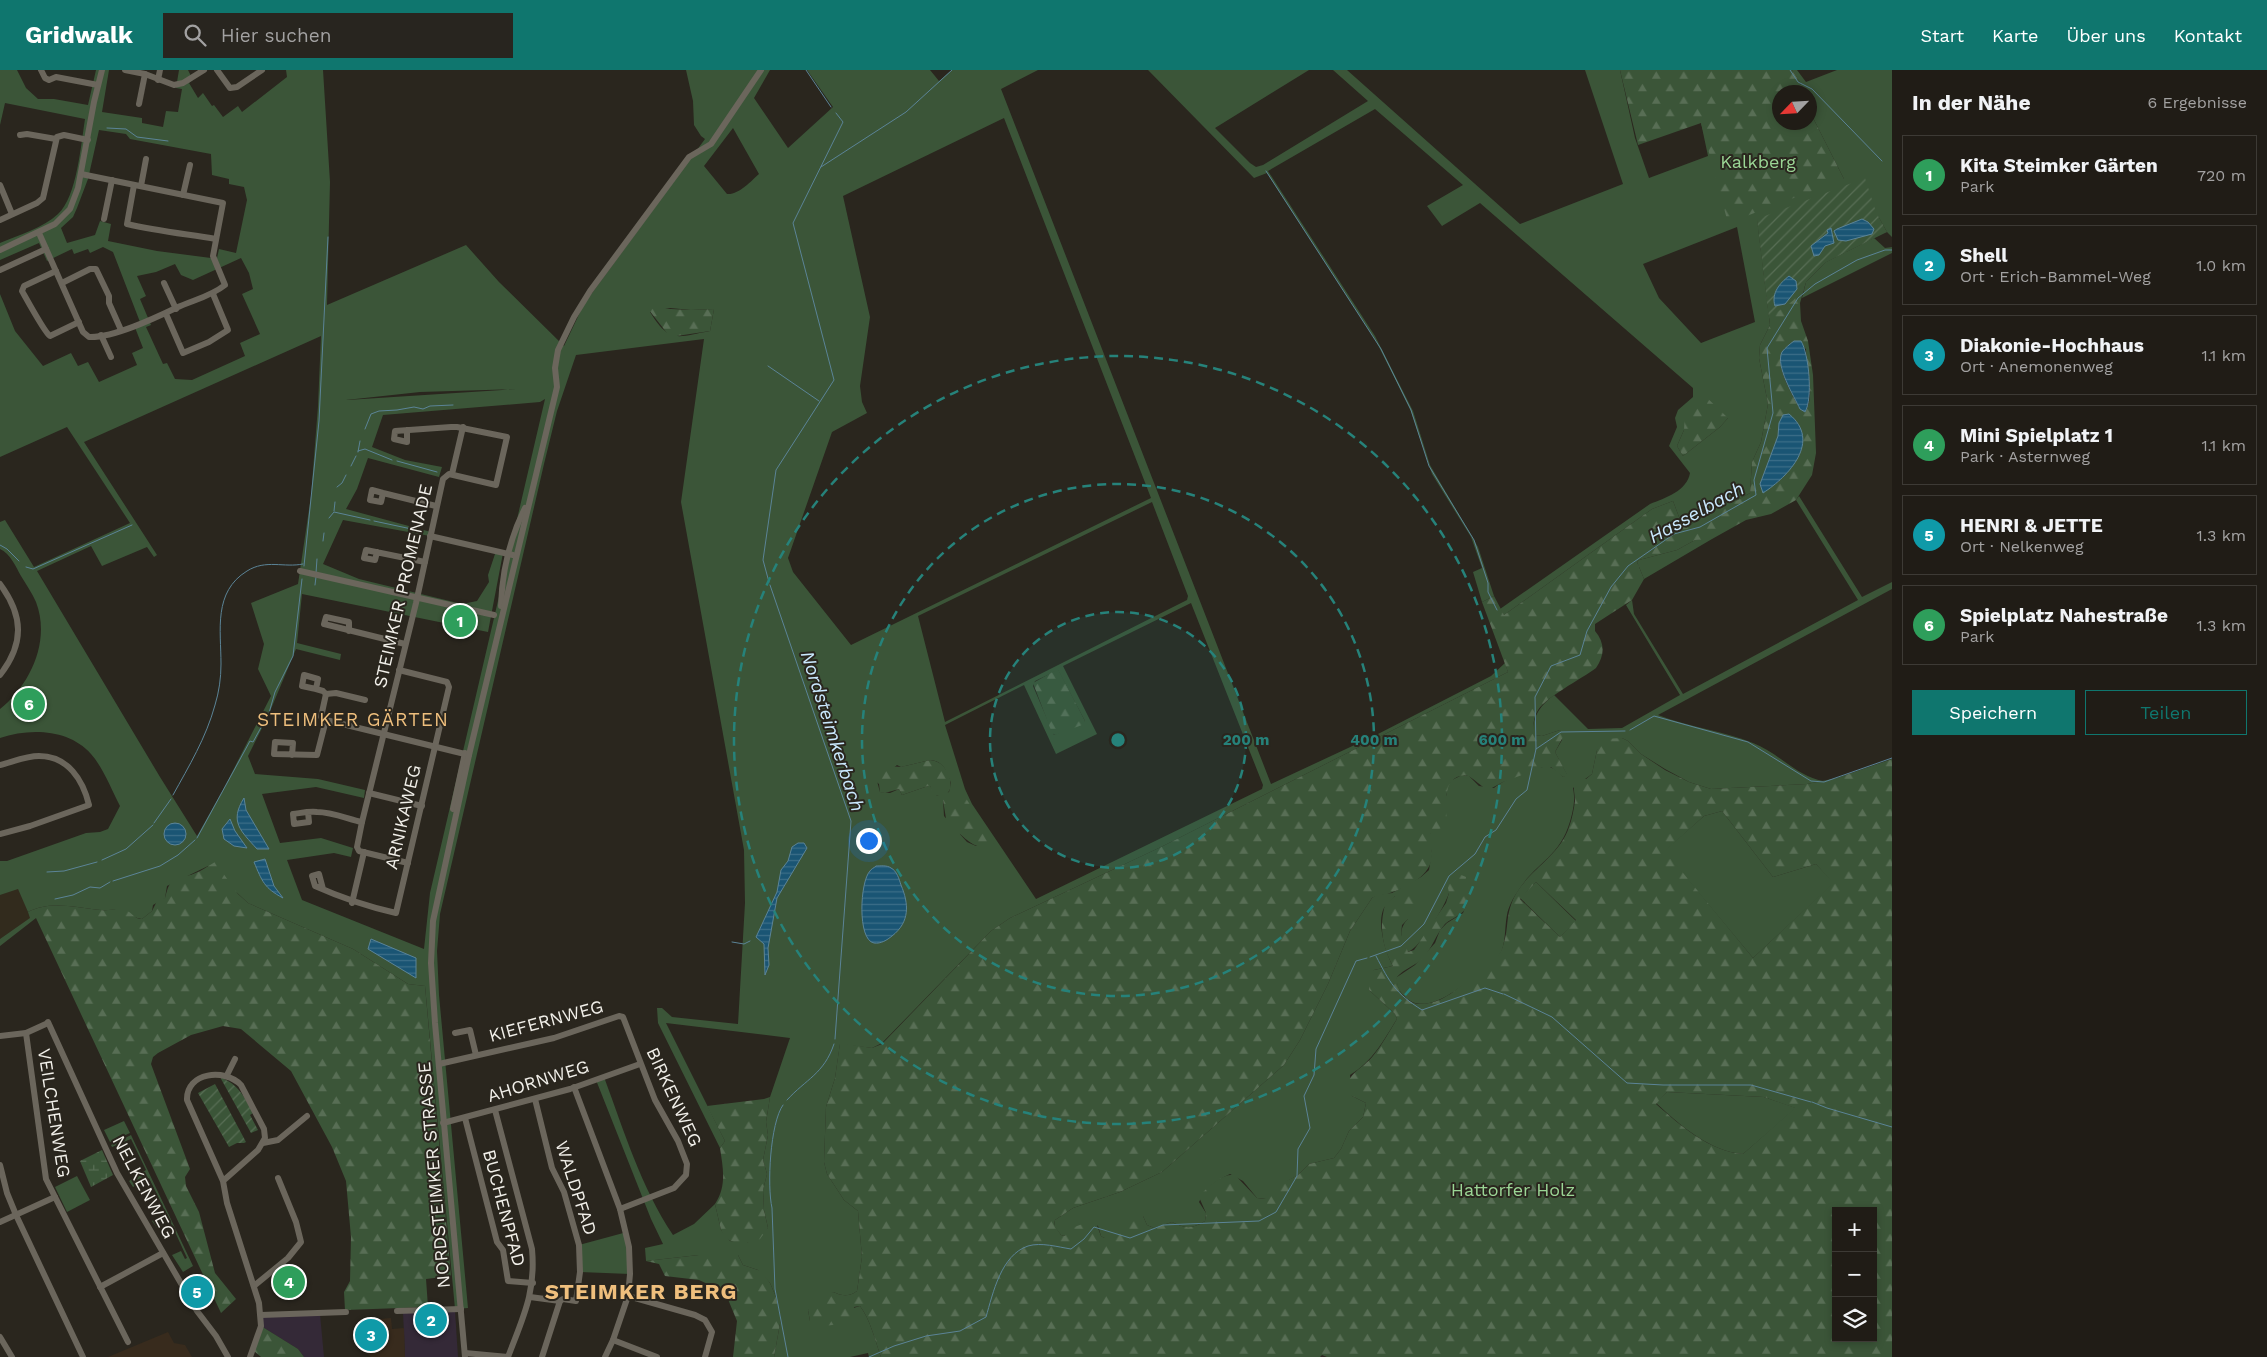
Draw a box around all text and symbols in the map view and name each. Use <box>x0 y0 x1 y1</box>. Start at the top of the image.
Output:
search box <box>163 13 513 58</box>
text: Gridwalk <box>25 21 133 49</box>
icon: search <box>181 21 209 49</box>
text: Hier suchen <box>221 24 331 47</box>
text: Start <box>1920 25 1964 46</box>
text: Karte <box>1992 25 2039 46</box>
text: Über uns <box>2067 25 2146 46</box>
text: Kontakt <box>2174 25 2242 46</box>
north arrow <box>1772 85 1817 130</box>
text: In der Nähe <box>1912 90 2031 115</box>
text: 6 Ergebnisse <box>2147 93 2247 112</box>
park label: Kalkberg <box>1720 151 1796 172</box>
text: Kita Steimker Gärten <box>1960 154 2158 177</box>
text: 1 <box>1926 166 1932 185</box>
text: 720 m <box>2197 166 2246 185</box>
text: Park <box>1960 177 1994 196</box>
text: Shell <box>1960 244 2007 267</box>
text: 2 <box>1924 256 1934 275</box>
text: 1.0 km <box>2196 256 2246 275</box>
text: Ort · Erich-Bammel-Weg <box>1960 267 2151 286</box>
text: Diakonie-Hochhaus <box>1960 334 2144 357</box>
text: 3 <box>1924 346 1934 365</box>
text: 1.1 km <box>2201 346 2246 365</box>
text: Ort · Anemonenweg <box>1960 357 2113 376</box>
text: Mini Spielplatz 1 <box>1960 424 2113 447</box>
text: 4 <box>1924 436 1934 455</box>
text: 1.1 km <box>2201 436 2246 455</box>
text: Park · Asternweg <box>1960 447 2090 466</box>
water label: Hasselbach <box>1644 477 1748 548</box>
street label: STEIMKER PROMENADE <box>369 482 436 690</box>
text: HENRI & JETTE <box>1960 514 2103 537</box>
text: 5 <box>1924 526 1934 545</box>
text: 1.3 km <box>2196 526 2246 545</box>
text: Ort · Nelkenweg <box>1960 537 2084 556</box>
pin: 1 <box>444 602 476 640</box>
text: Spielplatz Nahestraße <box>1960 604 2168 627</box>
text: 6 <box>1924 616 1934 635</box>
text: 1.3 km <box>2196 616 2246 635</box>
text: Park <box>1960 627 1994 646</box>
water label: Nordsteimkerbach <box>796 648 869 814</box>
pin: 6 <box>13 685 45 723</box>
button: Speichern <box>1912 690 2075 735</box>
button: Teilen <box>2085 690 2247 735</box>
district label: STEIMKER GÄRTEN <box>257 708 449 731</box>
centre of rings <box>1109 731 1127 749</box>
text: 200 m <box>1223 731 1269 749</box>
text: 400 m <box>1350 731 1398 749</box>
text: 600 m <box>1479 731 1525 749</box>
street label: ARNIKAWEG <box>380 762 425 871</box>
your location <box>856 828 882 854</box>
street label: KIEFERNWEG <box>486 995 605 1046</box>
street label: BIRKENWEG <box>642 1044 707 1150</box>
street label: VEILCHENWEG <box>34 1047 75 1179</box>
street label: AHORNWEG <box>484 1055 591 1106</box>
street label: NORDSTEIMKER STRASSE <box>413 1061 454 1289</box>
street label: NELKENWEG <box>109 1132 180 1242</box>
street label: WALDPFAD <box>551 1138 602 1238</box>
street label: BUCHENPFAD <box>479 1147 530 1269</box>
park label: Hattorfer Holz <box>1451 1179 1575 1200</box>
map controls <box>1832 1207 1877 1342</box>
button: + <box>1832 1207 1877 1252</box>
button: − <box>1832 1252 1877 1297</box>
pin: 4 <box>273 1263 305 1301</box>
pin: 5 <box>181 1273 213 1311</box>
district label: STEIMKER BERG <box>545 1279 737 1304</box>
button: layers <box>1832 1297 1877 1342</box>
pin: 2 <box>415 1301 447 1339</box>
pin: 3 <box>355 1316 387 1354</box>

